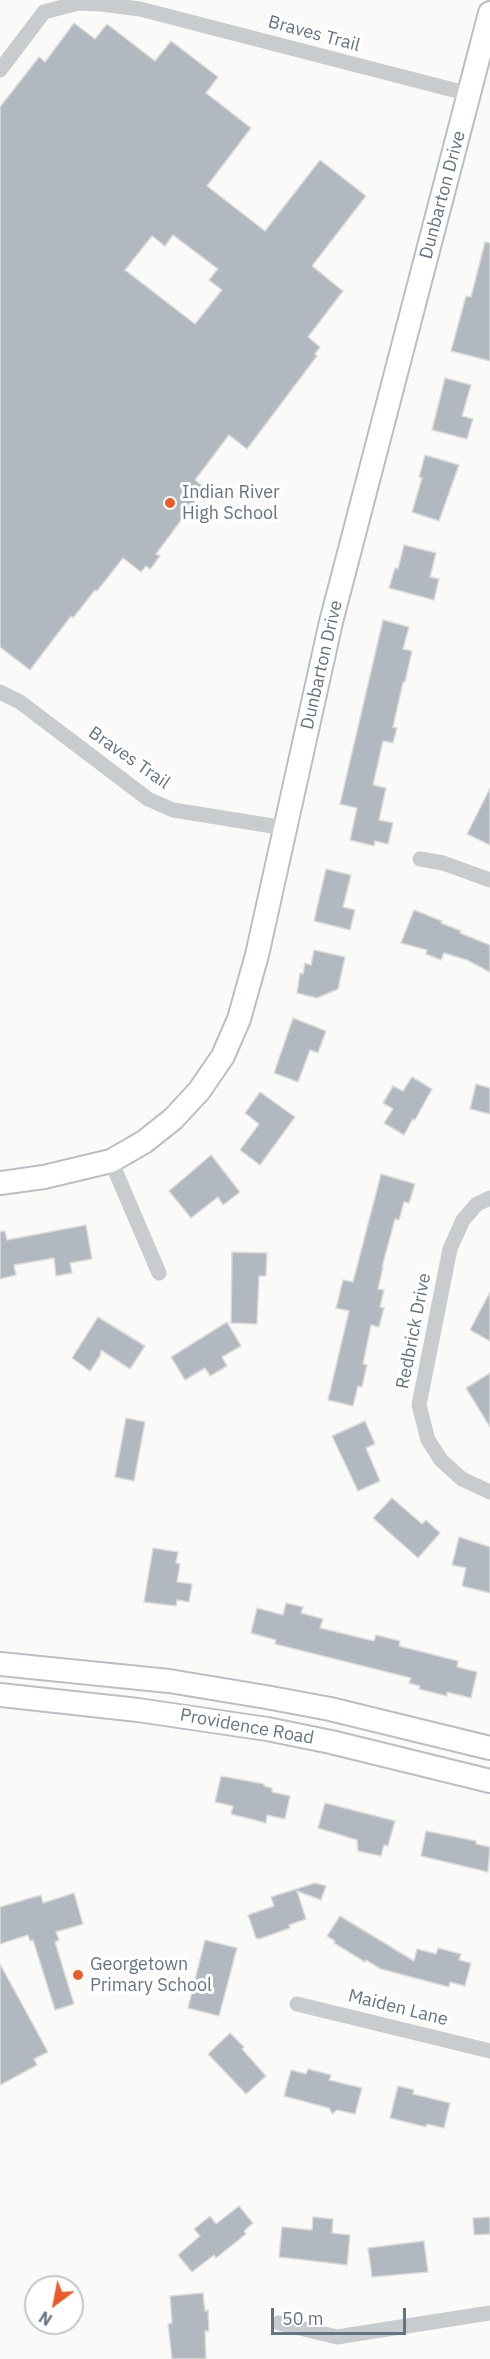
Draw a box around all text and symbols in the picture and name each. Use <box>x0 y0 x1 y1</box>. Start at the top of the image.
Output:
street label: Braves Trail <box>266 11 362 57</box>
street label: Dunbarton Drive <box>416 129 470 261</box>
place label: Indian River High School <box>182 482 280 524</box>
marker: Indian River High School <box>163 496 177 510</box>
street label: Dunbarton Drive <box>297 598 347 732</box>
street label: Braves Trail <box>84 722 174 794</box>
street label: Redbrick Drive <box>392 1271 436 1391</box>
street label: Providence Road <box>178 1705 316 1749</box>
place label: Georgetown Primary School <box>90 1954 212 1996</box>
marker: Georgetown Primary School <box>71 1968 85 1982</box>
street label: Maiden Lane <box>346 1985 450 2031</box>
north arrow <box>24 2275 84 2335</box>
scale bar <box>274 2296 409 2334</box>
text: N <box>35 2307 56 2330</box>
text: 50 m <box>282 2307 324 2330</box>

